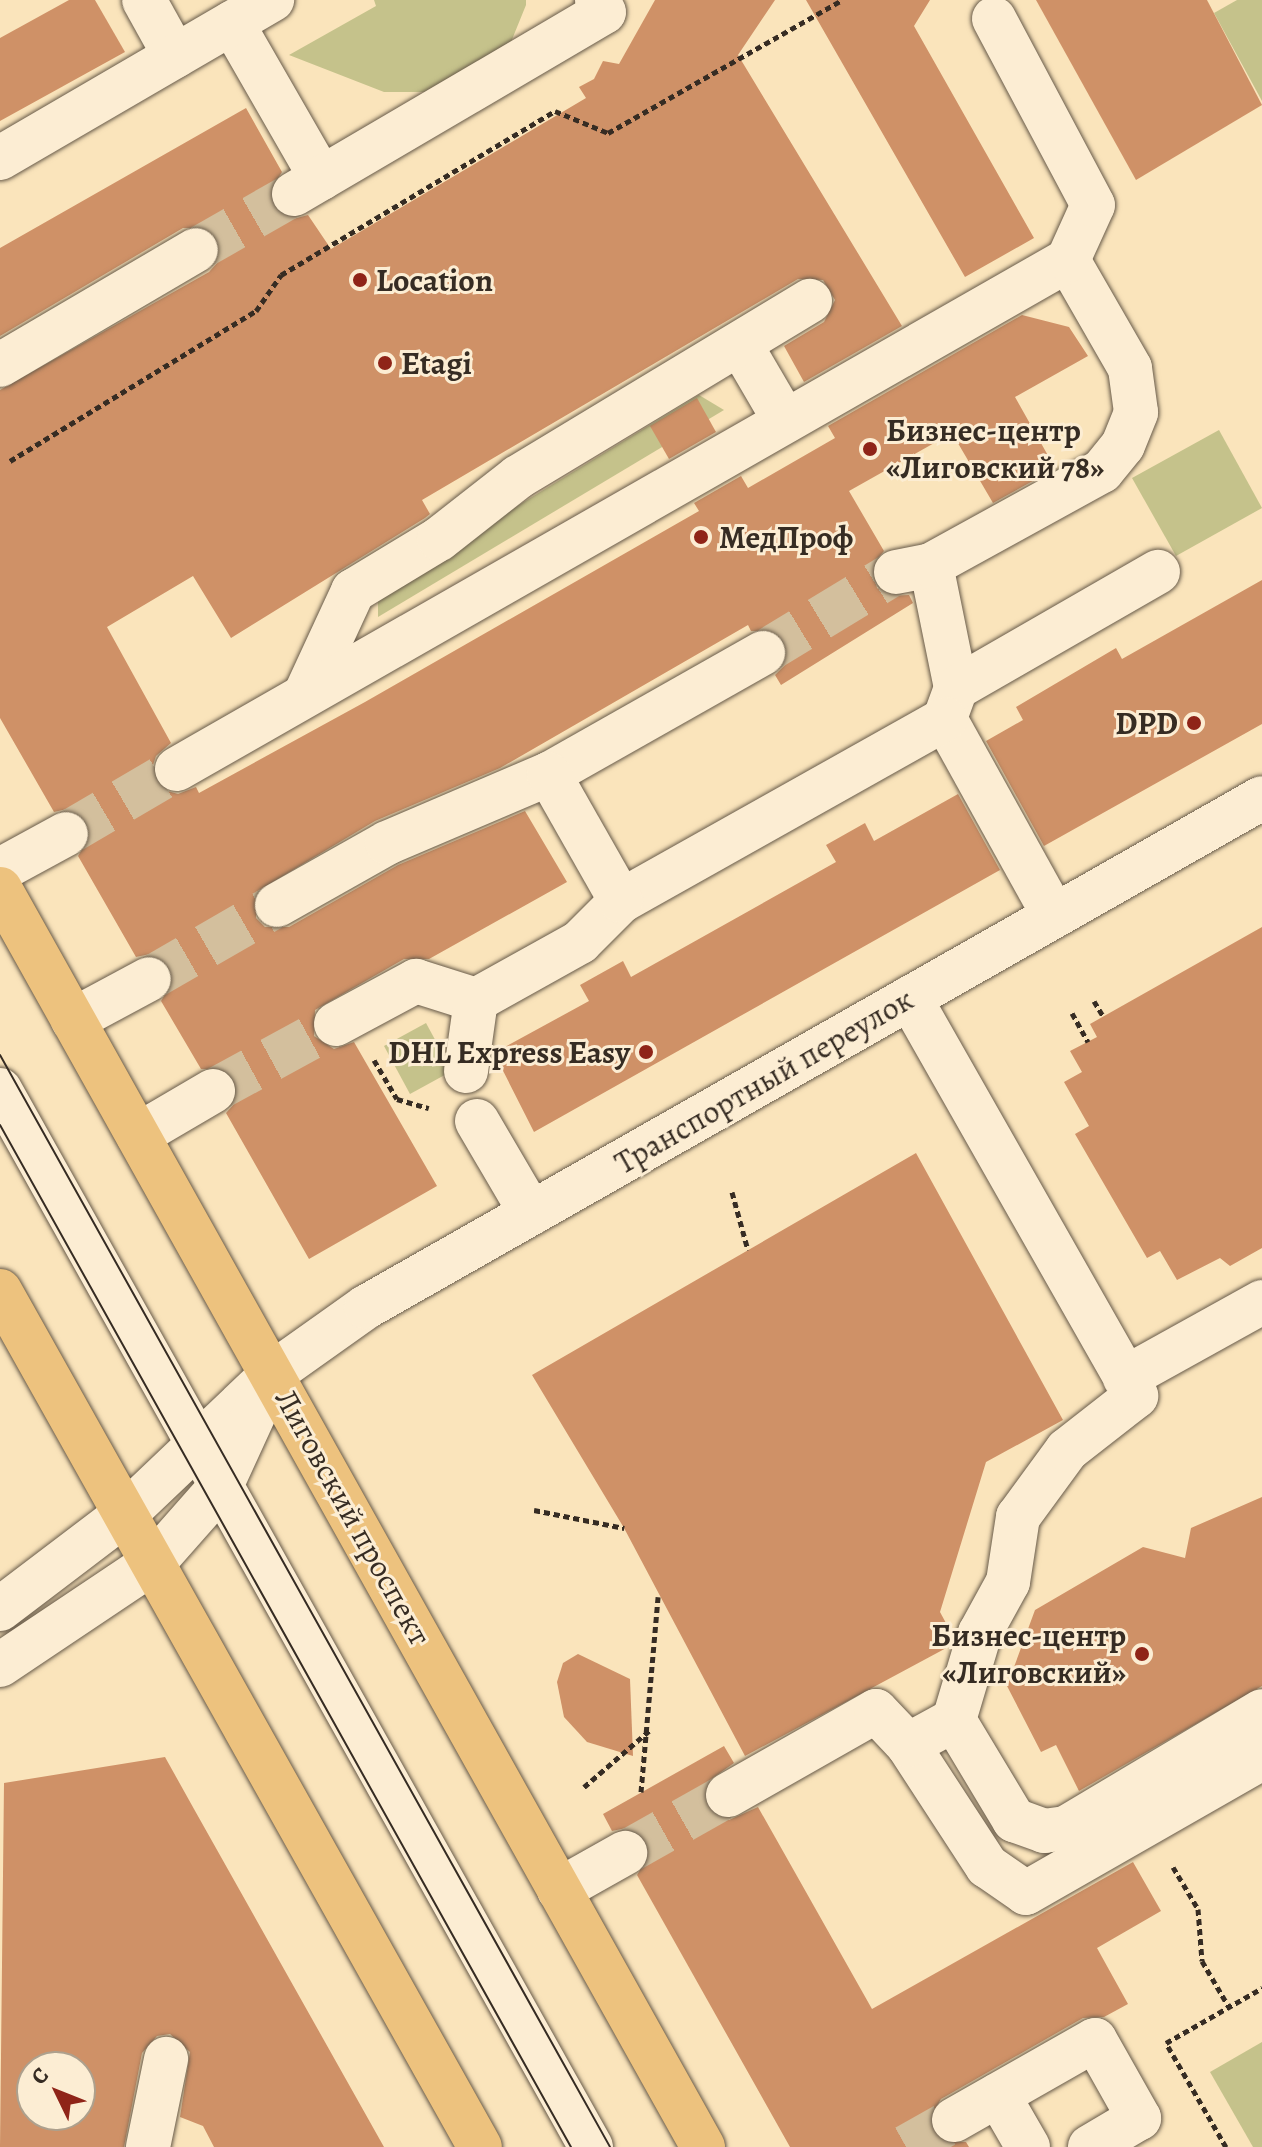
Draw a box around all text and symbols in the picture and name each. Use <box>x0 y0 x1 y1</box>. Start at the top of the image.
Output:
place label: Location <box>376 261 493 299</box>
marker: Location <box>351 271 369 289</box>
place label: Etagi <box>401 344 472 382</box>
marker: Etagi <box>376 354 394 372</box>
place label: Бизнес-центр «Лиговский 78» <box>886 412 1104 487</box>
marker: Бизнес-центр «Лиговский 78» <box>861 440 879 458</box>
place label: МедПроф <box>719 518 853 556</box>
marker: МедПроф <box>690 526 712 548</box>
place label: DPD <box>1115 704 1178 742</box>
marker: DPD <box>1185 714 1203 732</box>
street label: Транспортный переулок <box>608 980 920 1182</box>
place label: DHL Express Easy <box>388 1033 630 1071</box>
marker: DHL Express Easy <box>637 1043 655 1061</box>
street label: Лиговский проспект <box>267 1382 439 1652</box>
place label: Бизнес-центр «Лиговский» <box>931 1617 1126 1692</box>
marker: Бизнес-центр «Лиговский» <box>1133 1645 1151 1663</box>
north arrow <box>16 2051 96 2131</box>
text: С <box>24 2061 56 2091</box>

